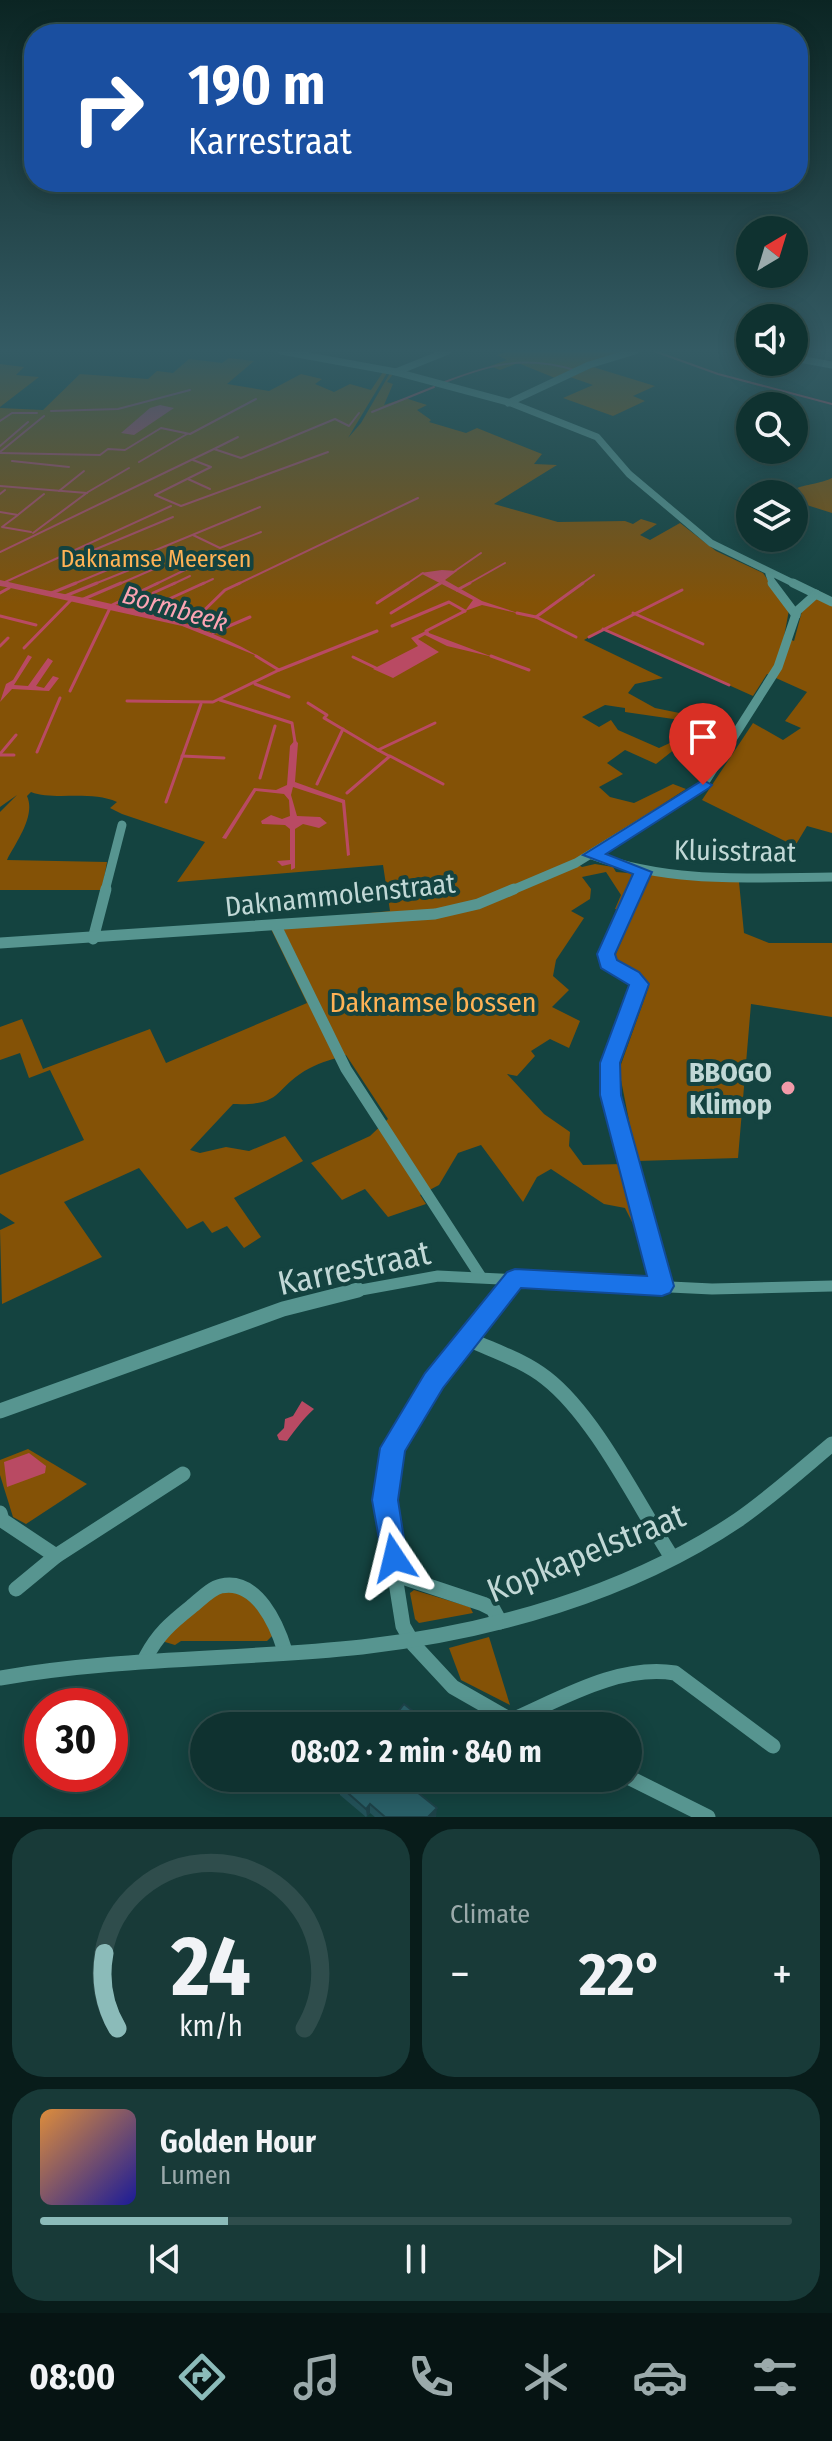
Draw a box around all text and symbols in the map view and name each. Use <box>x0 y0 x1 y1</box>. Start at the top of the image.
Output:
text: 190 m <box>188 52 326 119</box>
icon: right <box>56 56 160 160</box>
text: Karrestraat <box>188 120 352 164</box>
north arrow <box>736 216 808 288</box>
map controls <box>736 216 808 552</box>
button: sound <box>736 304 808 376</box>
button: search <box>736 392 808 464</box>
button: layers <box>736 480 808 552</box>
park label: Daknamse Meersen <box>61 545 251 573</box>
water label: Bormbeek <box>119 579 231 639</box>
pin <box>669 703 737 785</box>
icon: arrive <box>681 715 725 759</box>
street label: Kluisstraat <box>674 833 797 869</box>
street label: Daknammolenstraat <box>223 866 458 924</box>
park label: Daknamse bossen <box>330 986 536 1019</box>
place label: BBOGO Klimop <box>689 1056 772 1121</box>
marker: BBOGO Klimop <box>779 1079 797 1097</box>
street label: Karrestraat <box>274 1232 435 1304</box>
street label: Kopkapelstraat <box>481 1494 692 1611</box>
position arrow <box>352 1516 436 1600</box>
speed limit sign: 30 <box>24 1688 128 1792</box>
text: 08:02 · 2 min · 840 m <box>290 1734 542 1770</box>
text: Climate <box>450 1899 530 1930</box>
text: 24 <box>170 1917 251 2017</box>
text: 22° <box>579 1939 663 2011</box>
text: − <box>450 1948 470 2001</box>
text: + <box>772 1948 792 2001</box>
text: km/h <box>179 2009 243 2044</box>
text: Golden Hour <box>160 2124 316 2160</box>
text: Lumen <box>160 2160 231 2191</box>
icon: previous <box>143 2237 187 2281</box>
icon: pause <box>394 2237 438 2281</box>
icon: next <box>645 2237 689 2281</box>
icon: directions <box>174 2349 230 2405</box>
icon: music <box>289 2349 345 2405</box>
icon: phone <box>403 2349 459 2405</box>
icon: climate <box>518 2349 574 2405</box>
icon: car <box>632 2349 688 2405</box>
icon: filters <box>747 2349 803 2405</box>
text: 08:00 <box>29 2355 116 2399</box>

